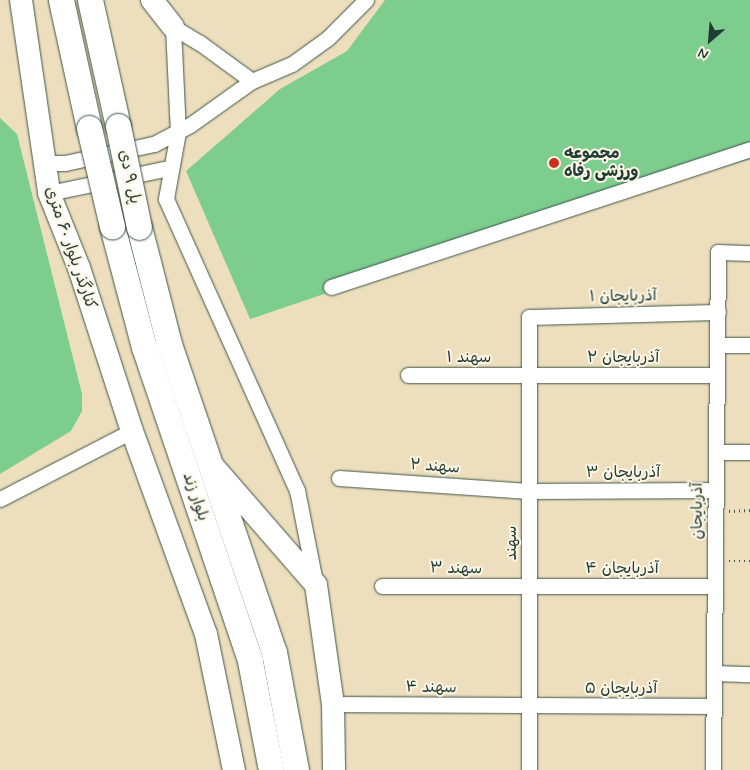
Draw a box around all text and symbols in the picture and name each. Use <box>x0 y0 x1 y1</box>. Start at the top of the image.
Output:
north arrow <box>685 15 735 65</box>
text: N <box>695 43 711 64</box>
place label: مجموعه ورزشی رفاه <box>564 144 639 182</box>
street label: پل ۹ دی <box>114 148 144 206</box>
marker: مجموعه ورزشی رفاه <box>548 157 560 169</box>
street label: کنارگذر بلوار ۶۰ متری <box>40 184 100 312</box>
street label: آذربایجان ۱ <box>589 287 657 307</box>
street label: سهند ۱ <box>447 348 491 368</box>
street label: آذربایجان ۲ <box>587 348 659 368</box>
street label: سهند ۲ <box>409 456 461 478</box>
street label: آذربایجان ۳ <box>586 463 660 483</box>
street label: بلوار زند <box>178 470 212 524</box>
street label: آذربایجان <box>688 482 708 540</box>
street label: سهند <box>502 526 522 560</box>
street label: سهند ۳ <box>430 559 482 579</box>
street label: آذربایجان ۴ <box>585 559 659 579</box>
street label: سهند ۴ <box>405 678 457 698</box>
street label: آذربایجان ۵ <box>585 679 657 699</box>

